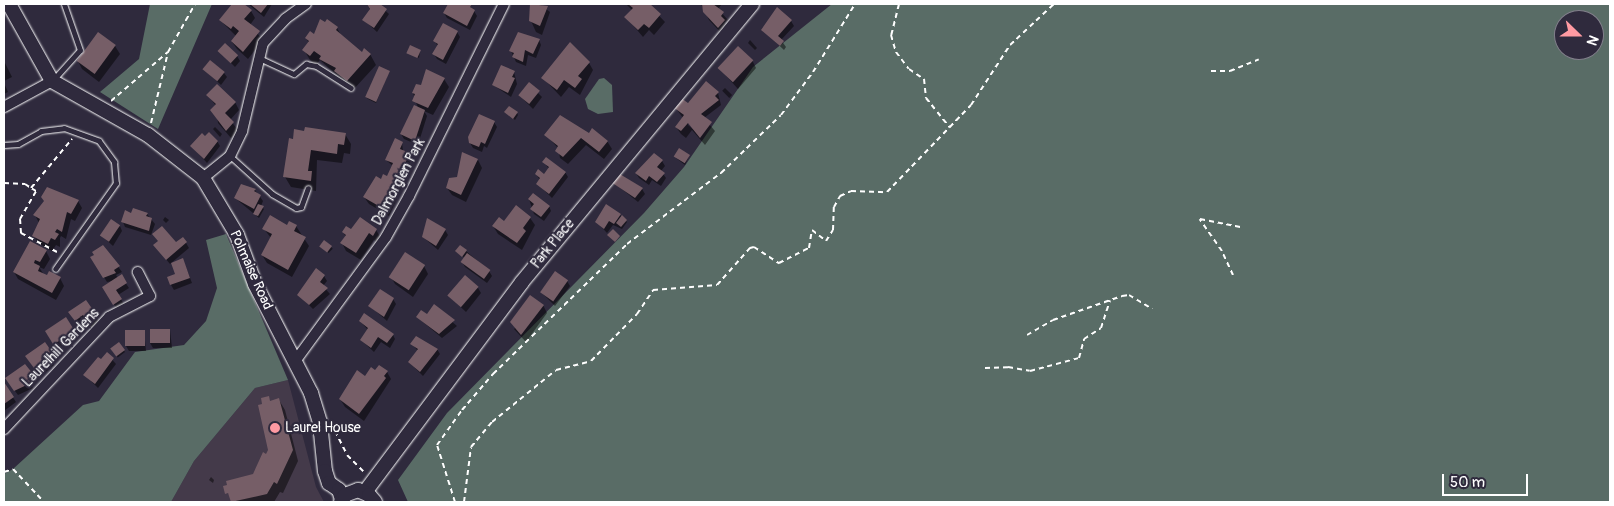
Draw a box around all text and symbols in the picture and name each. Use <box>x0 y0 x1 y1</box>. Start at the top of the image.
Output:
north arrow <box>1554 10 1604 60</box>
text: N <box>1583 33 1602 48</box>
street label: Dalmorglen Park <box>369 136 429 228</box>
street label: Park Place <box>528 216 578 272</box>
street label: Polmaise Road <box>226 228 276 312</box>
street label: Laurelhill Gardens <box>19 305 103 391</box>
place label: Laurel House <box>285 420 361 436</box>
marker: Laurel House <box>269 422 281 434</box>
scale bar <box>1444 464 1530 496</box>
text: 50 m <box>1450 473 1485 492</box>

